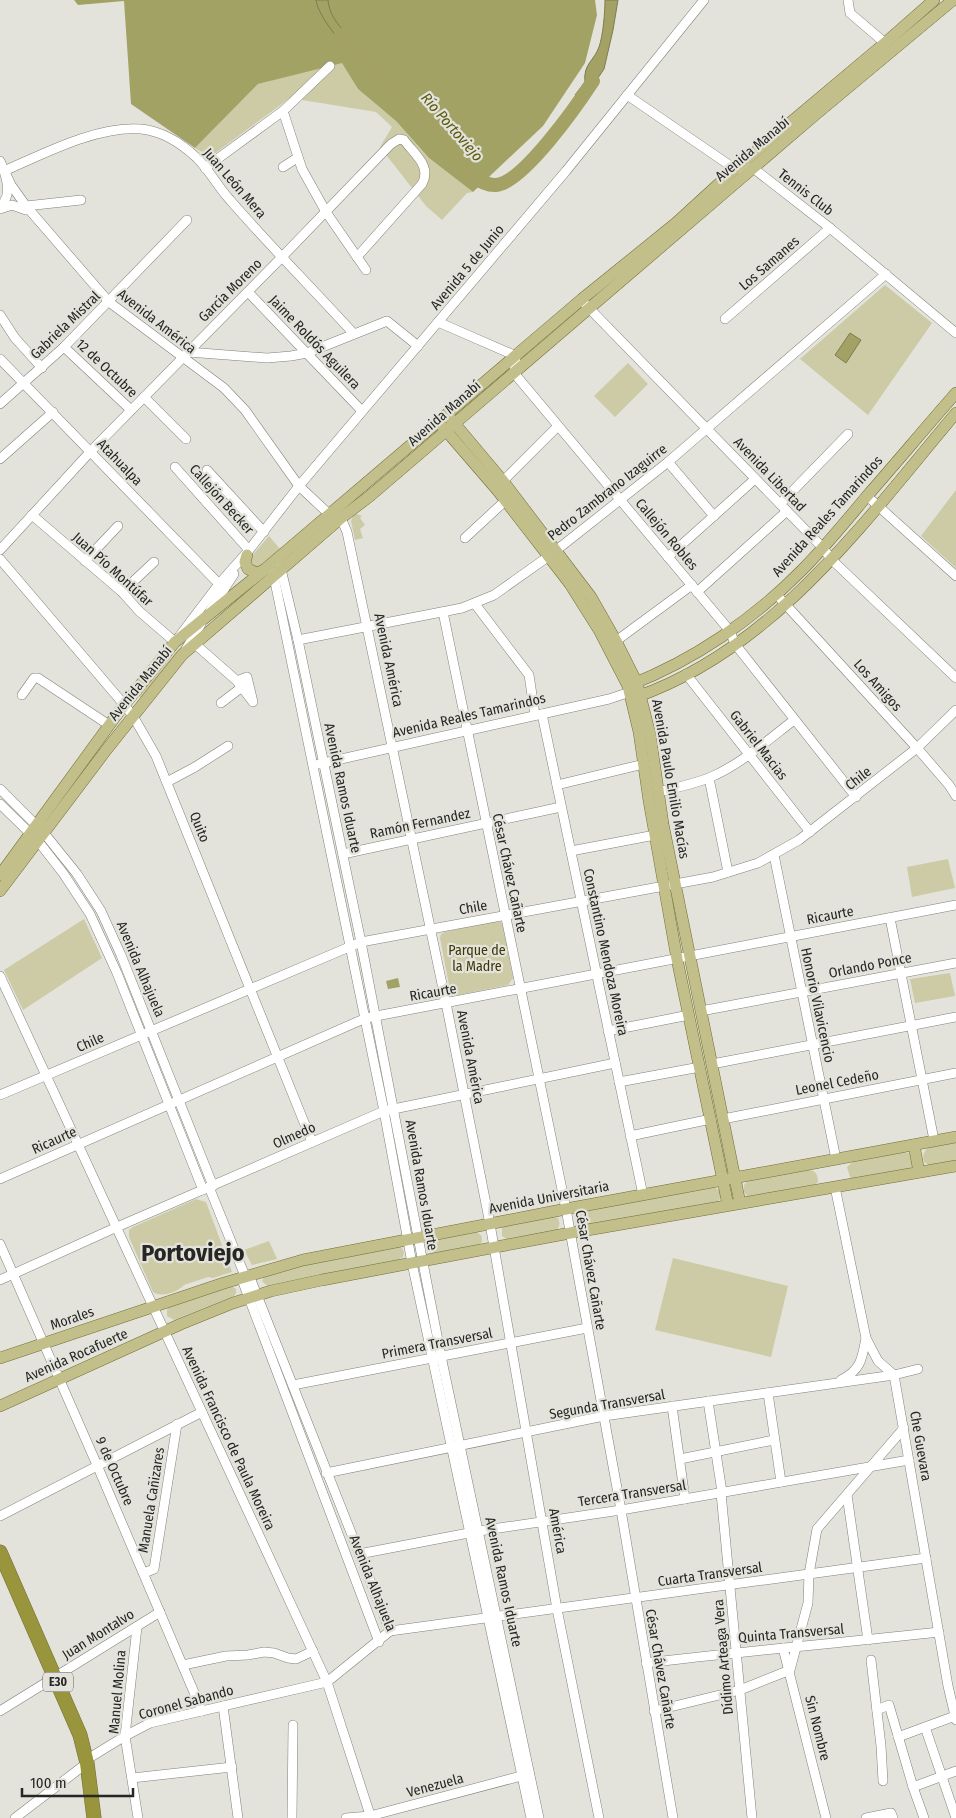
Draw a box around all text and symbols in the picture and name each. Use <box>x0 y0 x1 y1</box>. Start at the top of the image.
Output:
water label: Río Portoviejo <box>417 89 487 165</box>
street label: Avenida Manabí <box>712 113 793 185</box>
street label: Juan León Mera <box>199 145 270 222</box>
street label: Tennis Club <box>775 165 837 219</box>
street label: Avenida 5 de Junio <box>427 221 508 313</box>
street label: Los Samanes <box>736 233 803 294</box>
street label: García Moreno <box>195 255 266 326</box>
street label: Avenida América <box>114 285 200 357</box>
street label: Gabriela Mistral <box>27 288 104 363</box>
street label: Jaime Roldós Aguilera <box>265 292 364 393</box>
street label: 12 de Octubre <box>72 335 141 401</box>
street label: Avenida Manabí <box>404 377 485 450</box>
street label: Avenida Libertad <box>730 434 809 515</box>
street label: Atahualpa <box>93 436 146 489</box>
street label: Pedro Zambrano Izaguirre <box>544 441 670 544</box>
street label: Avenida Reales Tamarindos <box>769 452 886 580</box>
street label: Callejón Becker <box>186 461 258 538</box>
street label: Callejón Robles <box>632 495 702 574</box>
street label: Juan Pío Montúfar <box>69 529 157 610</box>
street label: Avenida América <box>370 612 407 709</box>
street label: Avenida Manabí <box>105 642 176 724</box>
street label: Los Amigos <box>850 656 905 715</box>
street label: Avenida Reales Tamarindos <box>391 690 547 741</box>
street label: Avenida Paulo Emilio Macías <box>648 698 693 860</box>
street label: Gabriel Macias <box>726 707 791 784</box>
street label: Avenida Ramos Iduarte <box>320 722 365 855</box>
street label: Chile <box>842 763 875 794</box>
street label: Ramón Fernandez <box>368 804 472 842</box>
street label: Quito <box>186 809 213 845</box>
street label: César Chávez Cañarte <box>489 812 530 934</box>
street label: Constantino Mendoza Moreira <box>579 867 632 1037</box>
street label: Chile <box>458 897 489 918</box>
street label: Ricaurte <box>805 903 855 928</box>
street label: Avenida Alhajuela <box>113 919 168 1020</box>
park label: Parque de la Madre <box>448 942 506 975</box>
street label: Honorio Vilavicencio <box>797 946 838 1064</box>
street label: Orlando Ponce <box>827 949 913 982</box>
street label: Ricaurte <box>408 980 458 1005</box>
street label: Avenida América <box>453 1009 488 1106</box>
street label: Chile <box>74 1029 107 1056</box>
street label: Leonel Cedeño <box>794 1066 880 1099</box>
street label: Avenida Ramos Iduarte <box>402 1118 441 1252</box>
street label: Olmedo <box>270 1119 318 1152</box>
street label: Ricaurte <box>29 1123 79 1158</box>
street label: Avenida Universitaria <box>488 1177 611 1217</box>
street label: César Chávez Cañarte <box>572 1209 609 1332</box>
district label: Portoviejo <box>141 1239 245 1267</box>
street label: Morales <box>48 1303 96 1334</box>
street label: Primera Transversal <box>380 1324 494 1363</box>
street label: Avenida Rocafuerte <box>22 1325 131 1386</box>
street label: Avenida Francisco de Paula Moreira <box>178 1344 279 1533</box>
street label: Segunda Transversal <box>548 1386 667 1423</box>
street label: Che Guevara <box>906 1410 935 1483</box>
street label: 9 de Octubre <box>92 1434 137 1508</box>
street label: Manuela Cañizares <box>135 1446 168 1554</box>
street label: Tercera Transversal <box>577 1477 688 1510</box>
street label: América <box>545 1507 570 1555</box>
street label: Avenida Ramos Iduarte <box>481 1516 526 1649</box>
street label: Avenida Alhajuela <box>345 1533 400 1634</box>
street label: Cuarta Transversal <box>657 1559 764 1590</box>
street label: Dídimo Arteaga Vera <box>710 1598 737 1715</box>
street label: Juan Montalvo <box>59 1606 137 1663</box>
street label: César Chávez Cañarte <box>642 1608 679 1731</box>
street label: Quinta Transversal <box>737 1620 845 1647</box>
street label: Manuel Molina <box>105 1649 130 1735</box>
road number: E30 <box>43 1672 73 1691</box>
street label: Coronel Sabando <box>137 1682 235 1723</box>
street label: Sin Nombre <box>801 1694 834 1763</box>
scale bar <box>22 1766 134 1798</box>
street label: Venezuela <box>405 1770 465 1801</box>
text: 100 m <box>30 1774 67 1792</box>

